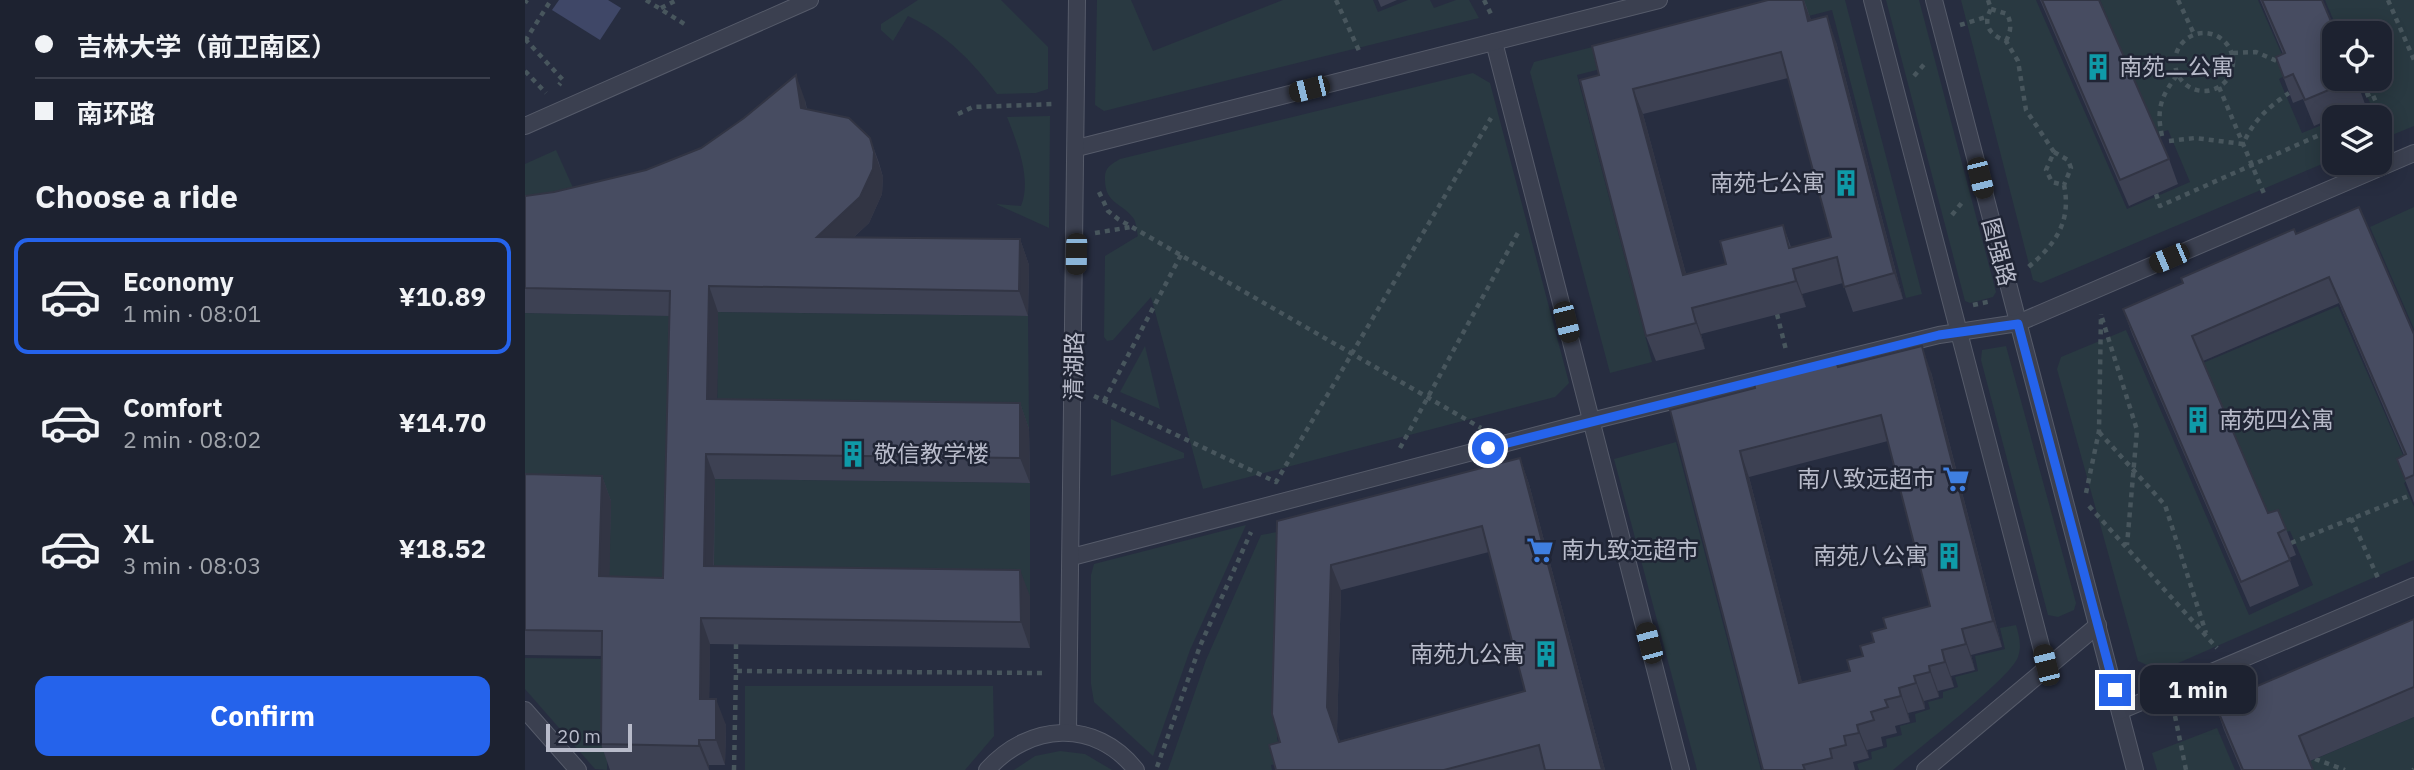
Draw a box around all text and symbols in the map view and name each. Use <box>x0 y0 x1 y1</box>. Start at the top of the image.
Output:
map controls <box>2322 21 2392 175</box>
button: locate <box>2322 21 2392 91</box>
text: 吉林大学（前卫南区） <box>77 29 337 63</box>
place label: 南苑二公寓 <box>2119 51 2234 81</box>
building icon: 南苑二公寓 <box>2083 52 2113 82</box>
car <box>1287 74 1332 104</box>
text: 南环路 <box>77 96 155 130</box>
button: layers <box>2322 105 2392 175</box>
car <box>1965 155 1996 201</box>
place label: 南苑七公寓 <box>1710 167 1825 197</box>
building icon: 南苑七公寓 <box>1831 168 1861 198</box>
text: Choose a ride <box>35 175 238 217</box>
street label: 图强路 <box>1977 215 2023 289</box>
car <box>1066 233 1087 275</box>
car <box>2146 240 2193 276</box>
text: Economy <box>123 264 234 298</box>
icon: car <box>39 265 102 328</box>
text: ¥10.89 <box>399 279 486 313</box>
text: 1 min · 08:01 <box>123 298 261 328</box>
car <box>1551 299 1582 345</box>
street label: 清湖路 <box>1057 331 1089 401</box>
text: Comfort <box>123 390 222 424</box>
icon: car <box>39 391 102 454</box>
place label: 南苑四公寓 <box>2219 404 2334 434</box>
text: ¥14.70 <box>399 405 486 439</box>
building icon: 南苑四公寓 <box>2183 405 2213 435</box>
text: 2 min · 08:02 <box>123 424 261 454</box>
route start <box>1472 432 1504 464</box>
place label: 敬信教学楼 <box>874 438 989 468</box>
building icon: 敬信教学楼 <box>838 439 868 469</box>
place label: 南八致远超市 <box>1797 463 1935 493</box>
supermarket icon: 南八致远超市 <box>1941 464 1971 494</box>
text: XL <box>123 516 154 550</box>
icon: car <box>39 517 102 580</box>
text: ¥18.52 <box>399 531 486 565</box>
place label: 南九致远超市 <box>1561 534 1699 564</box>
supermarket icon: 南九致远超市 <box>1525 535 1555 565</box>
place label: 南苑八公寓 <box>1813 540 1928 570</box>
building icon: 南苑八公寓 <box>1934 541 1964 571</box>
text: 3 min · 08:03 <box>123 550 261 580</box>
car <box>1634 620 1665 666</box>
place label: 南苑九公寓 <box>1410 638 1525 668</box>
building icon: 南苑九公寓 <box>1531 639 1561 669</box>
car <box>2031 642 2062 688</box>
callout: 1 min <box>2139 666 2255 714</box>
route end <box>2099 674 2131 706</box>
text: 1 min <box>2168 674 2228 704</box>
button: Confirm <box>35 676 490 756</box>
scale bar <box>546 721 632 753</box>
text: 20 m <box>557 724 601 748</box>

